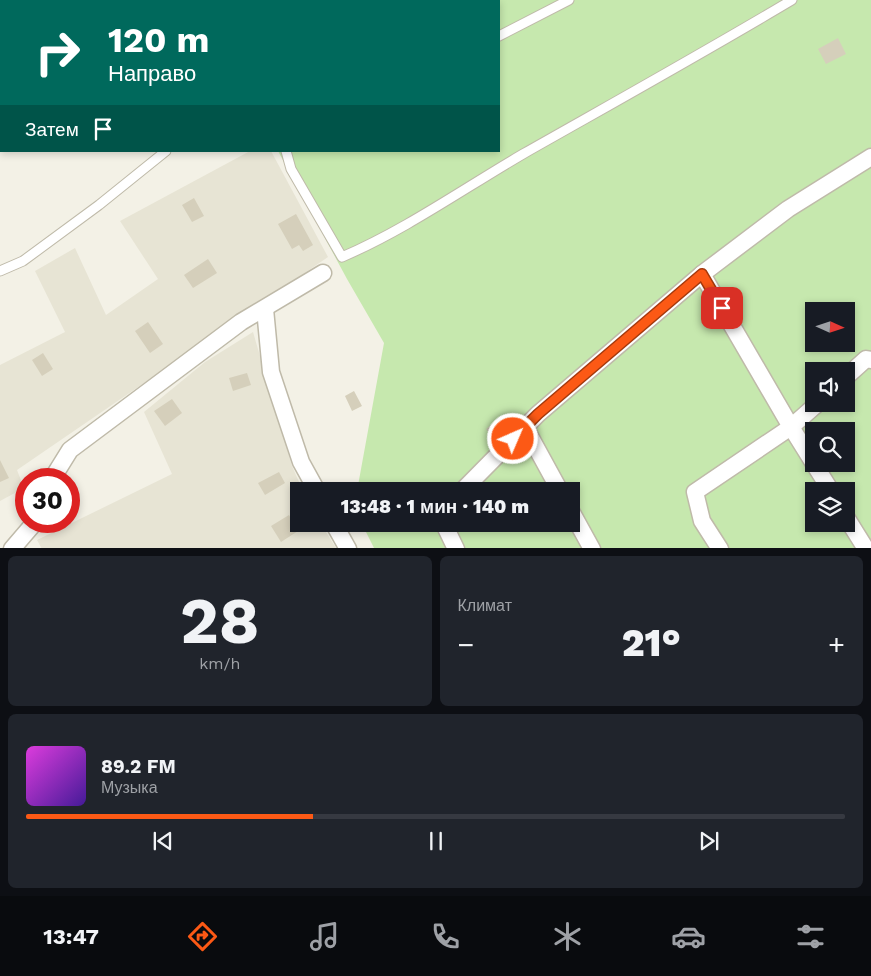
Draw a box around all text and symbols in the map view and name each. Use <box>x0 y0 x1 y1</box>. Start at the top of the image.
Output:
text: 120 m <box>108 19 209 61</box>
icon: right <box>25 20 90 85</box>
text: Направо <box>108 61 196 86</box>
icon: arrive <box>89 115 117 143</box>
text: Затем <box>25 118 79 141</box>
pin <box>701 287 743 329</box>
icon: arrive <box>708 294 736 322</box>
north arrow <box>805 302 855 352</box>
map controls <box>805 302 855 532</box>
button: sound <box>805 362 855 412</box>
position arrow <box>486 412 538 464</box>
button: search <box>805 422 855 472</box>
speed limit sign: 30 <box>15 468 80 533</box>
button: layers <box>805 482 855 532</box>
text: 13:48 · 1 мин · 140 m <box>341 495 529 518</box>
text: 28 <box>180 583 260 659</box>
text: Климат <box>458 596 512 615</box>
text: 21° <box>622 621 681 665</box>
text: − <box>458 628 474 661</box>
text: + <box>828 628 845 661</box>
text: km/h <box>199 654 240 673</box>
text: 89.2 FM <box>101 755 176 778</box>
text: Музыка <box>101 778 158 797</box>
icon: previous <box>149 827 177 855</box>
icon: pause <box>422 827 450 855</box>
icon: next <box>695 827 723 855</box>
icon: directions <box>185 919 220 954</box>
icon: music <box>307 919 342 954</box>
icon: phone <box>428 919 463 954</box>
icon: climate <box>550 919 585 954</box>
icon: car <box>671 919 706 954</box>
icon: filters <box>793 919 828 954</box>
text: 13:47 <box>43 924 99 949</box>

